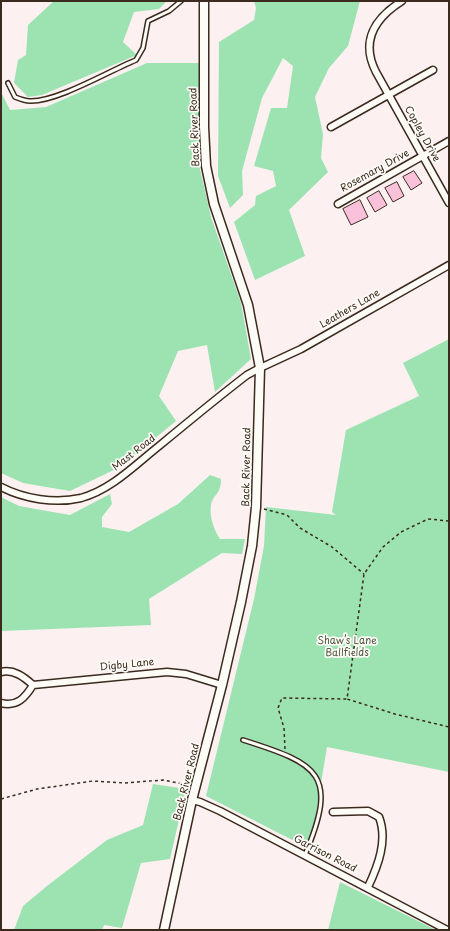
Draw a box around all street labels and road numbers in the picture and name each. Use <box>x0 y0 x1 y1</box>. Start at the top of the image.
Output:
street label: Back River Road <box>188 87 202 167</box>
street label: Copley Drive <box>402 104 442 164</box>
street label: Rosemary Drive <box>339 147 411 195</box>
street label: Leathers Lane <box>318 287 382 331</box>
street label: Back River Road <box>240 427 254 507</box>
street label: Mast Road <box>110 432 158 474</box>
street label: Digby Lane <box>99 656 155 674</box>
street label: Back River Road <box>172 742 202 822</box>
street label: Garrison Road <box>291 833 359 875</box>

